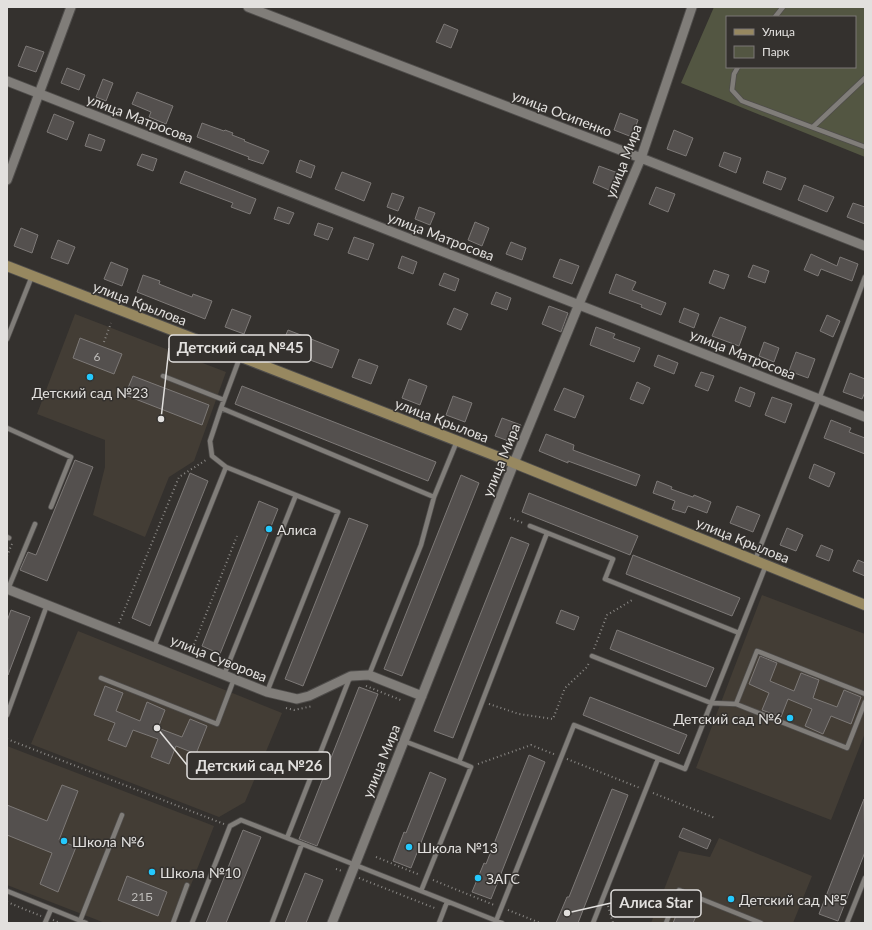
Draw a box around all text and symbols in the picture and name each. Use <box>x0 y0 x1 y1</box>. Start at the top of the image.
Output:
legend <box>726 16 856 68</box>
text: Улица <box>762 24 795 39</box>
text: Парк <box>762 44 790 59</box>
street label: улица Осипенко <box>510 86 614 140</box>
street label: улица Матросова <box>84 90 196 146</box>
street label: улица Мира <box>601 122 645 200</box>
street label: улица Матросова <box>385 208 497 264</box>
street label: улица Крылова <box>91 277 189 329</box>
street label: улица Матросова <box>688 325 798 383</box>
callout: Детский сад №45 <box>169 335 311 362</box>
text: Детский сад №45 <box>177 338 303 356</box>
house number: 6 <box>94 349 101 364</box>
marker: Детский сад №23 <box>85 372 95 382</box>
place label: Детский сад №23 <box>32 384 148 401</box>
street label: улица Крылова <box>393 394 491 446</box>
street label: улица Мира <box>479 421 523 499</box>
street label: улица Крылова <box>694 514 792 566</box>
place label: Алиса <box>277 521 317 538</box>
marker: Алиса <box>264 524 274 534</box>
street label: улица Суворова <box>168 631 270 685</box>
place label: Детский сад №6 <box>674 710 782 727</box>
marker: Детский сад №6 <box>785 713 795 723</box>
street label: улица Мира <box>359 722 403 800</box>
callout: Детский сад №26 <box>187 752 330 779</box>
text: Детский сад №26 <box>196 756 323 774</box>
place label: Школа №6 <box>72 833 145 850</box>
marker: Школа №6 <box>59 836 69 846</box>
place label: Школа №13 <box>417 839 498 856</box>
marker: Школа №13 <box>404 842 414 852</box>
place label: Школа №10 <box>160 864 241 881</box>
marker: Школа №10 <box>147 867 157 877</box>
place label: ЗАГС <box>486 870 520 887</box>
marker: ЗАГС <box>473 873 483 883</box>
house number: 21Б <box>131 889 153 904</box>
callout: Алиса Star <box>611 890 701 917</box>
place label: Детский сад №5 <box>739 891 848 908</box>
text: Алиса Star <box>618 893 693 911</box>
marker: Детский сад №5 <box>726 894 736 904</box>

